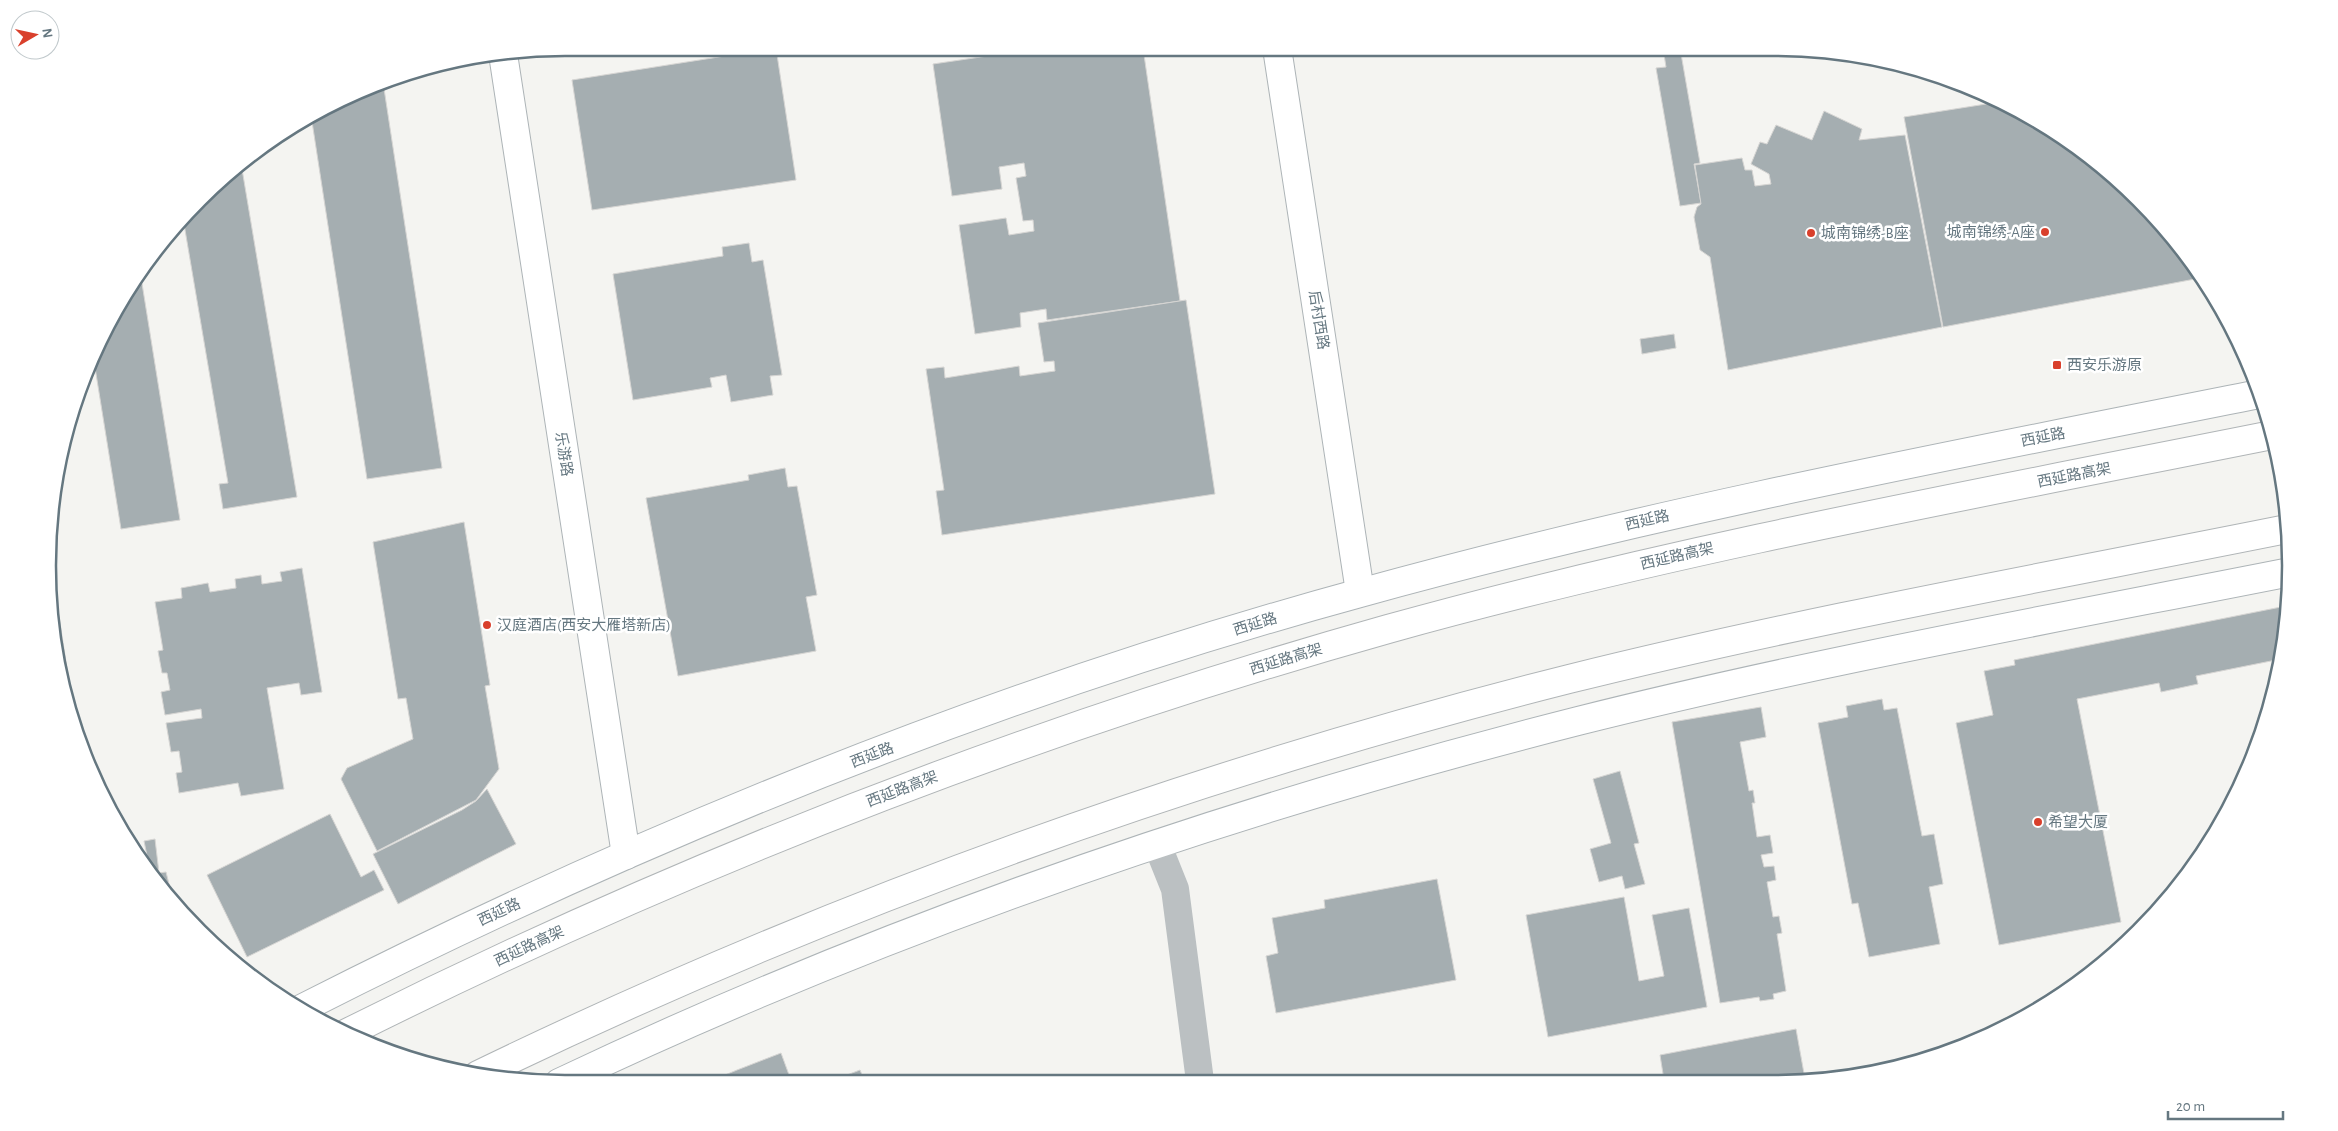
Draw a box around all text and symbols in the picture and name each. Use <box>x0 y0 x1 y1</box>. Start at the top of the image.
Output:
north arrow <box>10 10 60 60</box>
text: N <box>39 27 55 39</box>
place label: 城南锦绣-A座 <box>1947 224 2035 240</box>
place label: 城南锦绣-B座 <box>1821 225 1909 241</box>
marker: 城南锦绣-A座 <box>2039 226 2051 238</box>
marker: 城南锦绣-B座 <box>1805 227 1817 239</box>
street label: 后村西路 <box>1306 289 1333 351</box>
place label: 西安乐游原 <box>2067 357 2142 373</box>
marker: 西安乐游原 <box>2051 359 2063 371</box>
street label: 西延路 <box>2019 425 2067 449</box>
street label: 乐游路 <box>553 431 575 477</box>
street label: 西延路高架 <box>2036 460 2112 490</box>
street label: 西延路 <box>1623 507 1671 533</box>
street label: 西延路高架 <box>1639 540 1715 572</box>
street label: 西延路 <box>1231 610 1279 638</box>
place label: 汉庭酒店(西安大雁塔新店) <box>497 617 671 633</box>
marker: 汉庭酒店(西安大雁塔新店) <box>481 619 493 631</box>
street label: 西延路高架 <box>1248 640 1324 678</box>
street label: 西延路 <box>848 739 896 771</box>
street label: 西延路高架 <box>864 768 940 810</box>
place label: 希望大厦 <box>2048 814 2108 830</box>
marker: 希望大厦 <box>2032 816 2044 828</box>
street label: 西延路 <box>475 895 523 929</box>
street label: 西延路高架 <box>492 923 566 969</box>
scale bar <box>2168 1088 2283 1120</box>
text: 20 m <box>2176 1099 2205 1114</box>

